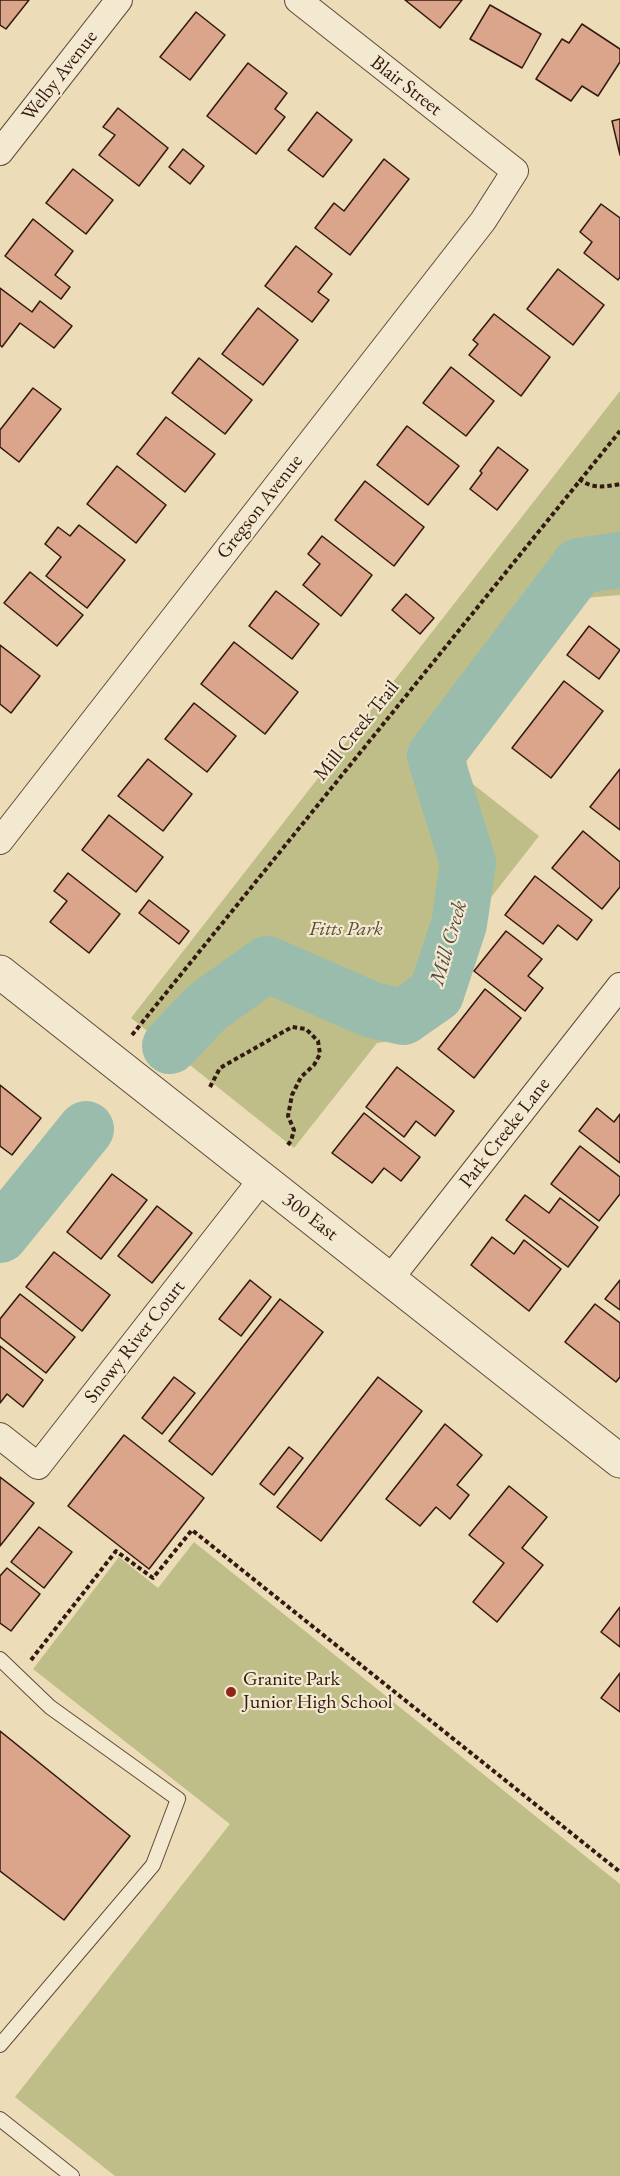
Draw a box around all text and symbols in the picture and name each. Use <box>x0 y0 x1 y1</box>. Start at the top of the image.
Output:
street label: Welby Avenue <box>17 26 103 126</box>
street label: Blair Street <box>365 51 447 121</box>
street label: Gregson Avenue <box>212 450 308 564</box>
street label: Mill Creek Trail <box>309 676 405 786</box>
water label: Mill Creek <box>425 898 473 988</box>
park label: Fitts Park <box>309 918 383 942</box>
street label: Park Creeke Lane <box>454 1073 556 1193</box>
street label: 300 East <box>277 1188 343 1246</box>
street label: Snowy River Court <box>80 1276 190 1408</box>
place label: Granite Park Junior High School <box>243 1668 393 1715</box>
marker: Granite Park Junior High School <box>224 1685 238 1699</box>

